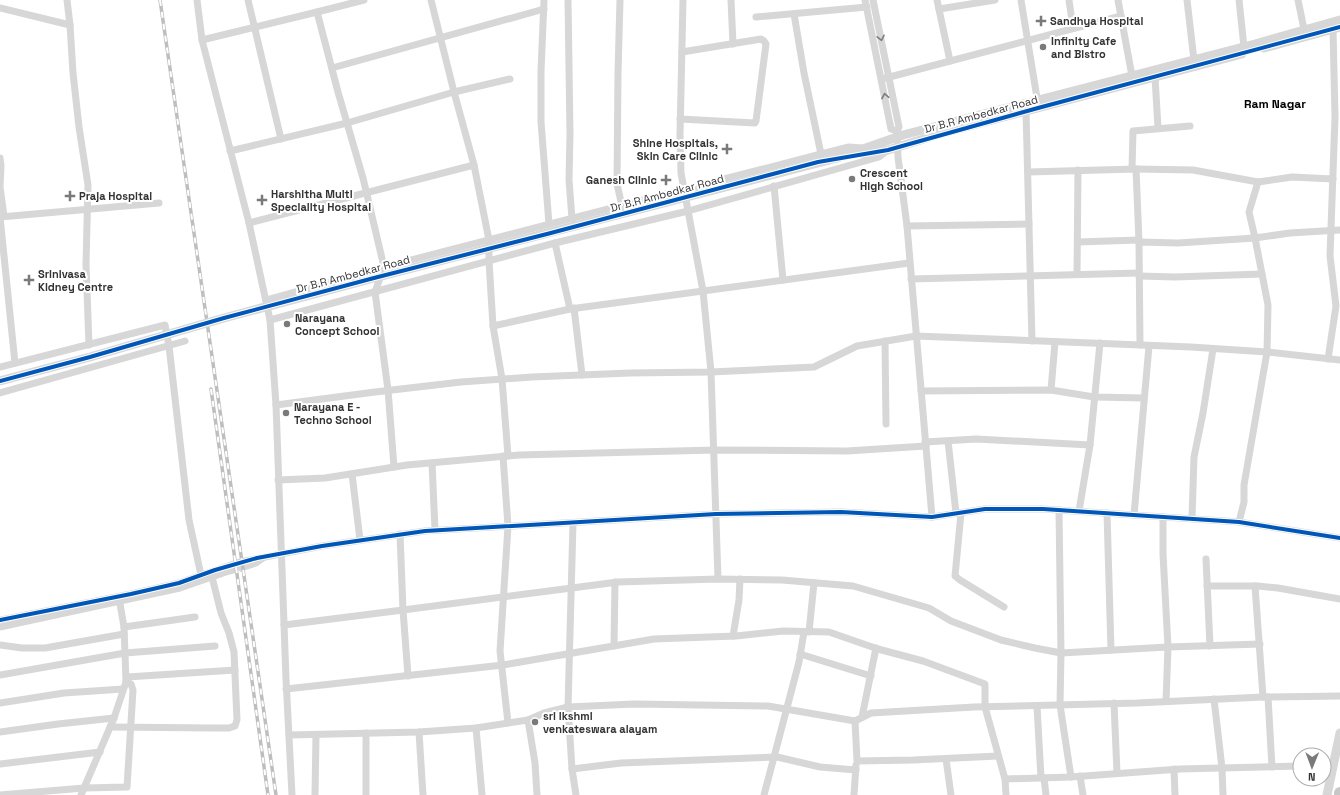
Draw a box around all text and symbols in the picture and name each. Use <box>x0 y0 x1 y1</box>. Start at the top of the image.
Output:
place label: Sandhya Hospital <box>1050 14 1143 28</box>
marker: Sandhya Hospital <box>1035 15 1047 27</box>
place label: Infinity Cafe and Bistro <box>1051 34 1116 61</box>
one-way arrow <box>877 35 885 41</box>
marker: Infinity Cafe and Bistro <box>1038 42 1048 52</box>
street label: Dr B.R Ambedkar Road <box>923 92 1039 136</box>
one-way arrow <box>882 93 890 99</box>
district label: Ram Nagar <box>1244 96 1306 112</box>
place label: Shine Hospitals, Skin Care Clinic <box>633 136 719 163</box>
marker: Shine Hospitals, Skin Care Clinic <box>721 143 733 155</box>
place label: Crescent High School <box>860 166 923 193</box>
street label: Dr B.R Ambedkar Road <box>609 171 725 215</box>
place label: Ganesh Clinic <box>586 173 658 187</box>
marker: Ganesh Clinic <box>660 174 672 186</box>
marker: Crescent High School <box>847 174 857 184</box>
place label: Harshitha Multi Speciality Hospital <box>271 187 371 214</box>
place label: Praja Hospital <box>79 189 152 203</box>
marker: Praja Hospital <box>64 190 76 202</box>
marker: Harshitha Multi Speciality Hospital <box>256 194 268 206</box>
street label: Dr B.R Ambedkar Road <box>295 252 411 296</box>
place label: Srinivasa Kidney Centre <box>38 267 113 294</box>
marker: Srinivasa Kidney Centre <box>23 274 35 286</box>
place label: Narayana Concept School <box>295 311 379 338</box>
marker: Narayana Concept School <box>282 319 292 329</box>
place label: Narayana E - Techno School <box>294 400 372 427</box>
marker: Narayana E - Techno School <box>281 408 291 418</box>
place label: sri lkshmi venkateswara alayam <box>543 709 657 736</box>
marker: sri lkshmi venkateswara alayam <box>530 717 540 727</box>
north arrow <box>1292 747 1332 787</box>
text: N <box>1308 770 1316 784</box>

